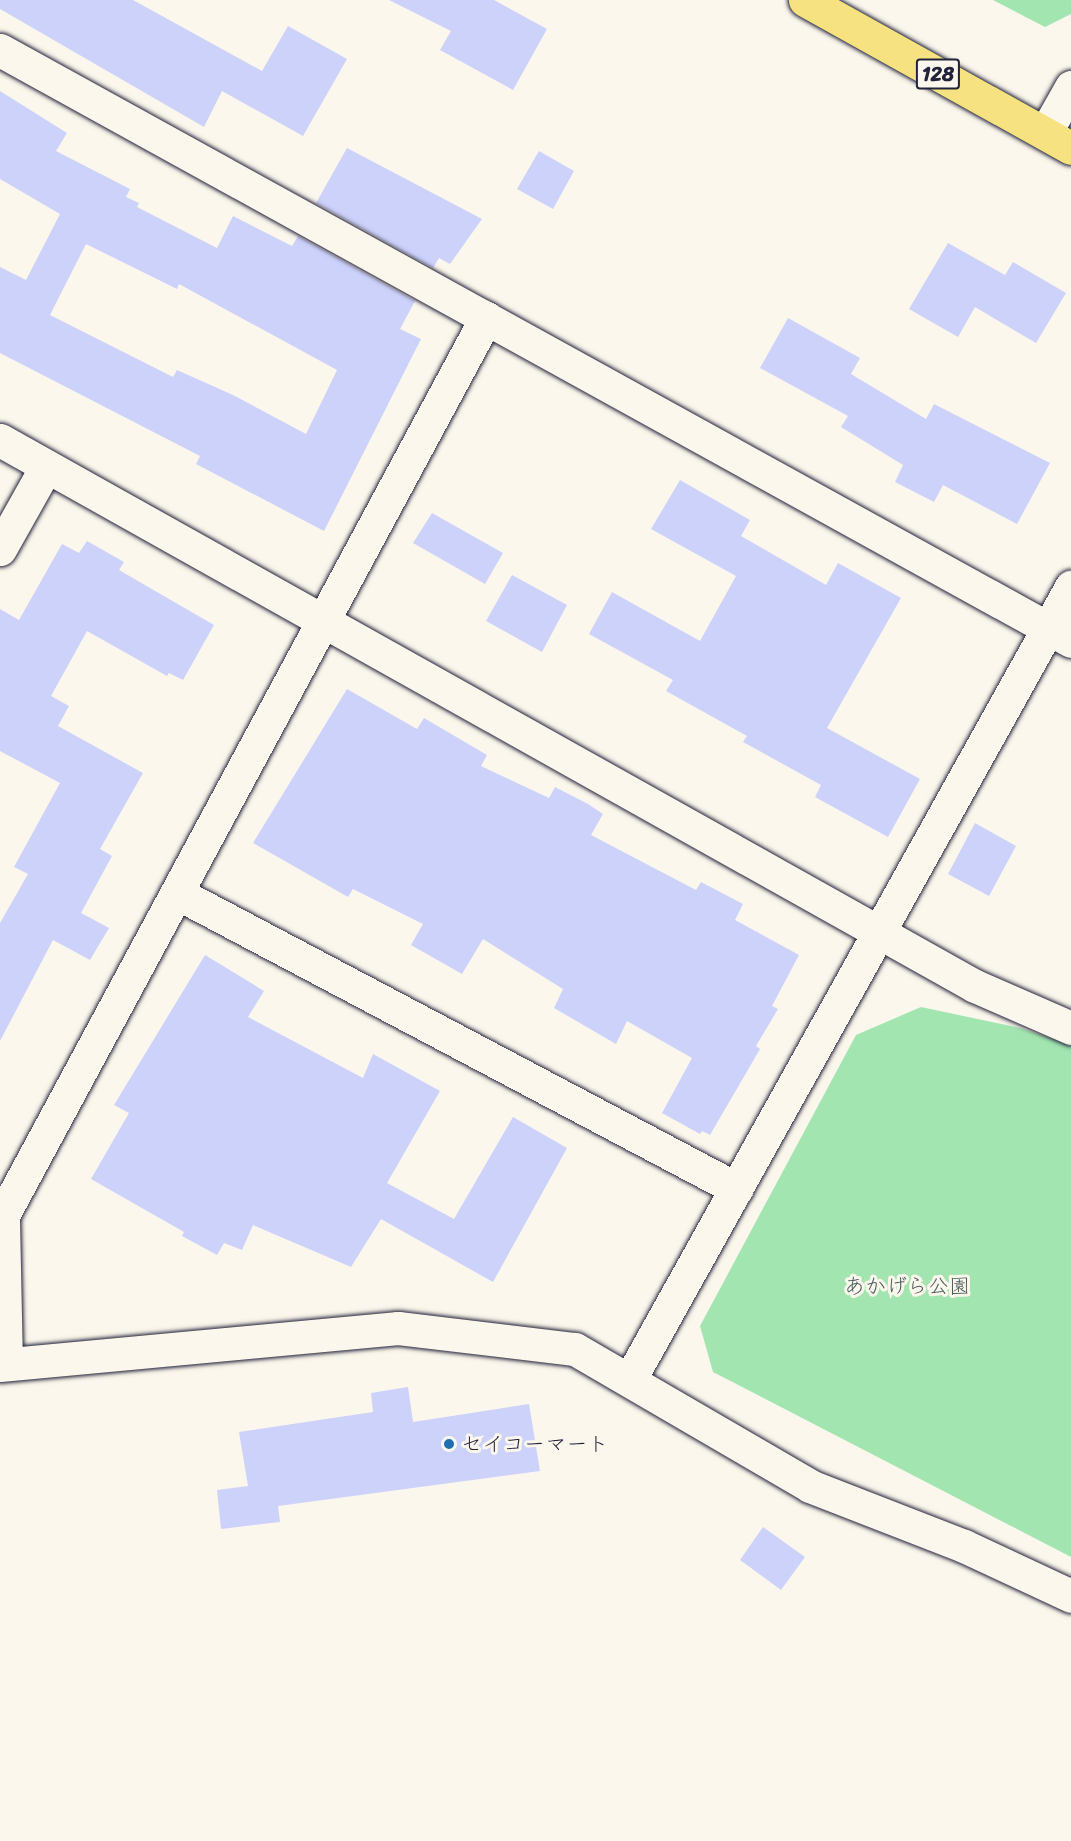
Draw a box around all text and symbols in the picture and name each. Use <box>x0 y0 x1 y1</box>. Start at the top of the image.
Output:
road number: 128 <box>916 57 960 91</box>
park label: あかげら公園 <box>844 1273 970 1299</box>
place label: セイコーマート <box>461 1431 608 1457</box>
marker: セイコーマート <box>442 1437 456 1451</box>

